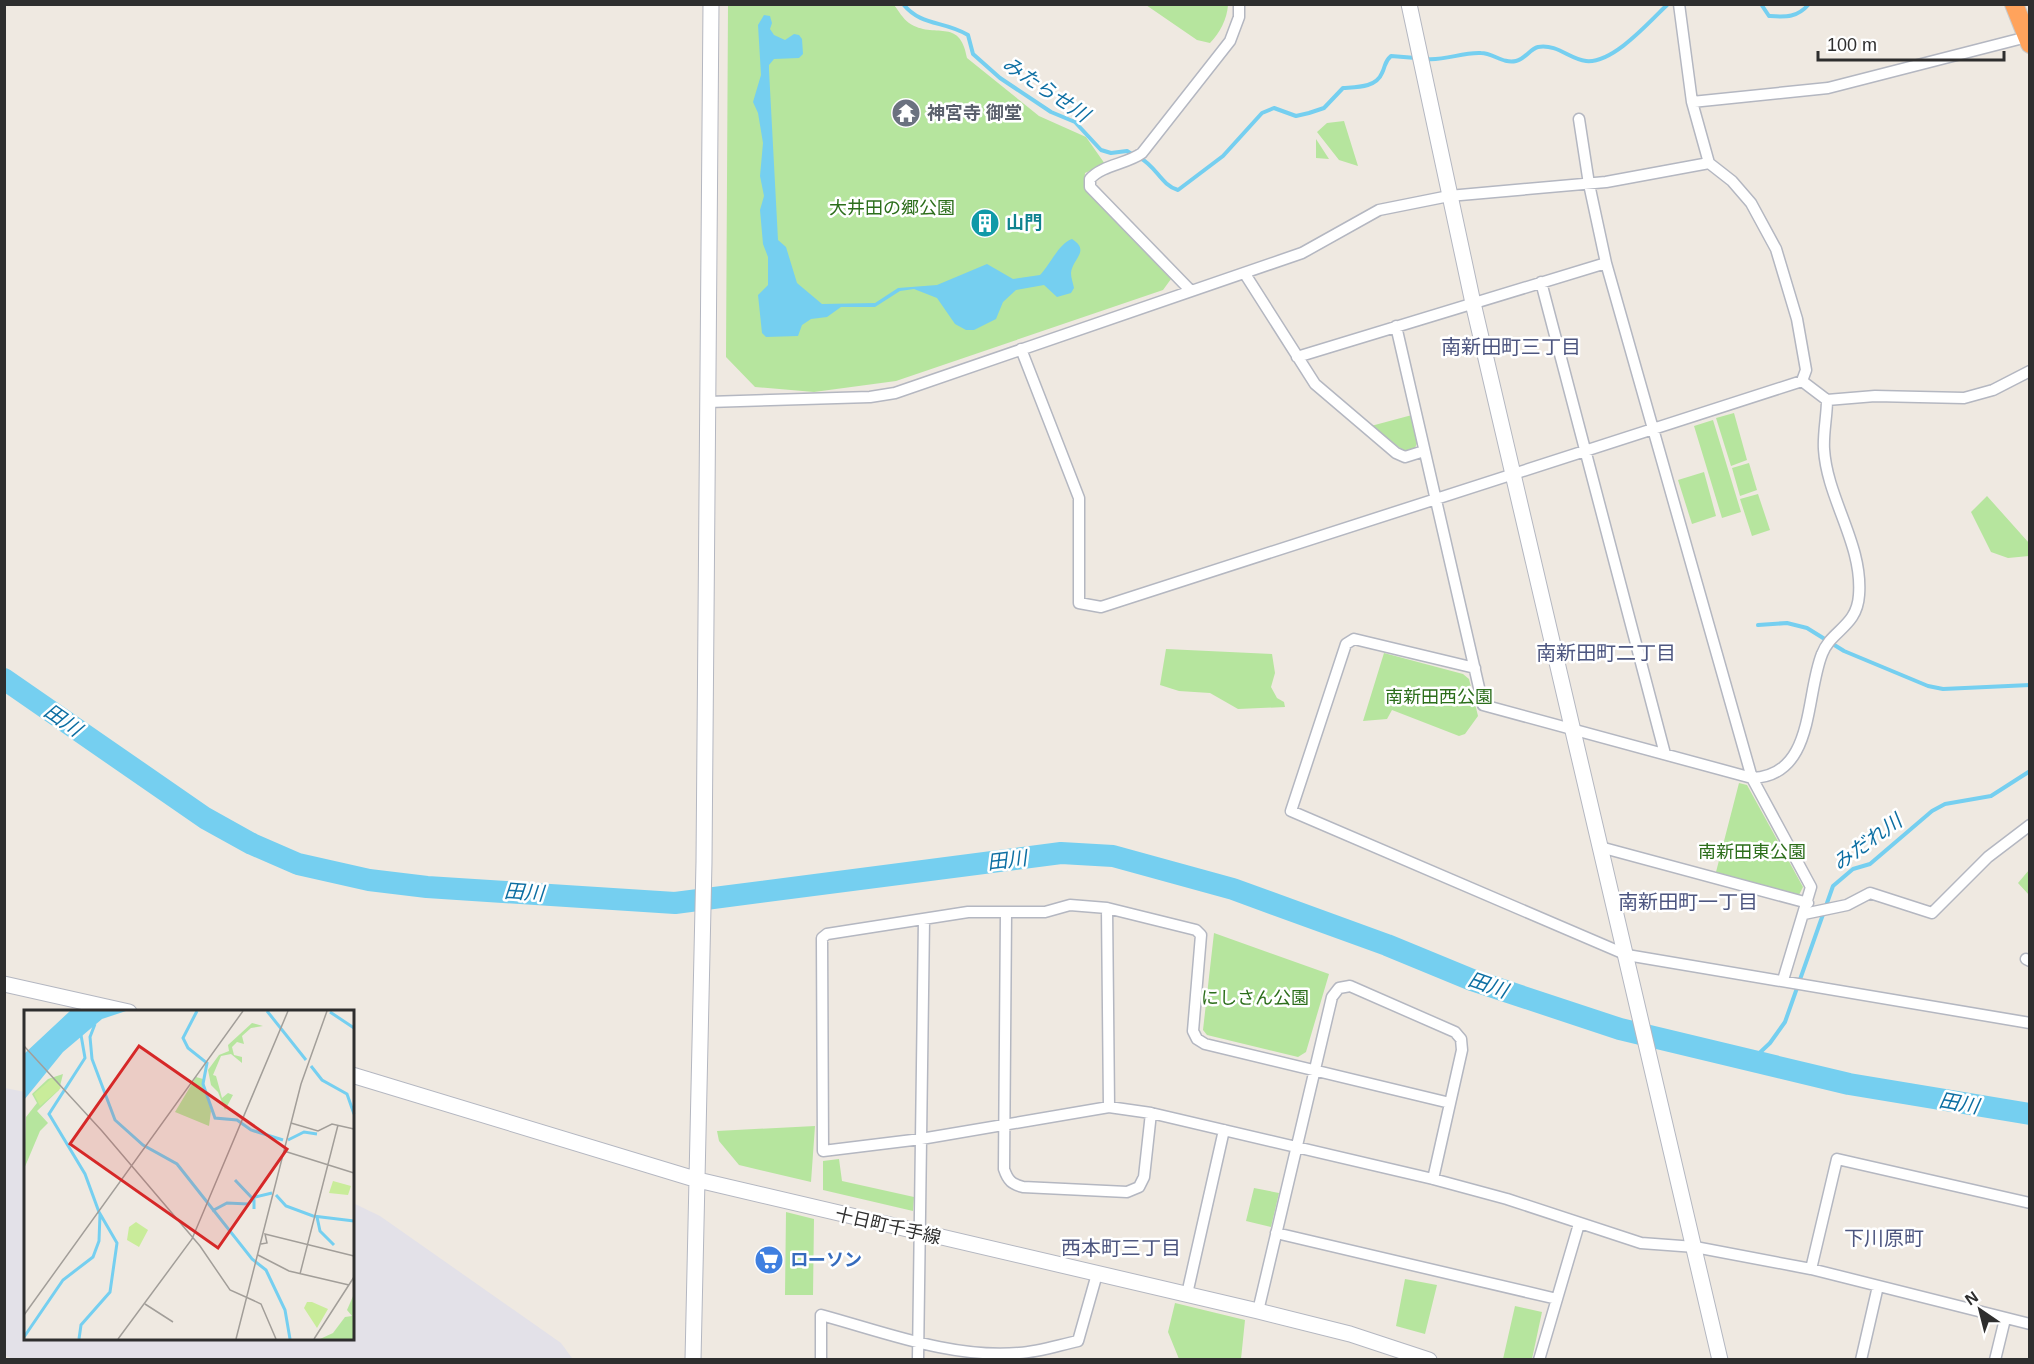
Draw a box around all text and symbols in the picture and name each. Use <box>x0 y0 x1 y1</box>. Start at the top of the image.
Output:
scale bar <box>1818 24 2004 62</box>
text: 100 m <box>1827 35 1877 55</box>
water label: みたらせ川 <box>999 52 1095 127</box>
temple icon: 神宮寺 御堂 <box>890 97 922 129</box>
place label: 神宮寺 御堂 <box>927 103 1022 123</box>
park label: 大井田の郷公園 <box>829 198 955 218</box>
building icon: 山門 <box>969 207 1001 239</box>
place label: 山門 <box>1006 213 1042 233</box>
district label: 南新田町三丁目 <box>1441 336 1581 358</box>
district label: 南新田町二丁目 <box>1536 642 1676 664</box>
park label: 南新田西公園 <box>1385 687 1493 707</box>
water label: 田川 <box>40 700 87 742</box>
water label: みだれ川 <box>1828 808 1907 874</box>
park label: 南新田東公園 <box>1698 842 1806 862</box>
water label: 田川 <box>986 846 1030 873</box>
water label: 田川 <box>503 880 547 905</box>
district label: 南新田町一丁目 <box>1618 891 1758 913</box>
water label: 田川 <box>1466 968 1512 1003</box>
park label: にしさん公園 <box>1201 988 1309 1008</box>
inset map <box>24 1010 354 1340</box>
water label: 田川 <box>1937 1089 1983 1118</box>
street label: 十日町千手線 <box>833 1204 943 1248</box>
district label: 下川原町 <box>1844 1227 1924 1249</box>
district label: 西本町三丁目 <box>1061 1237 1181 1259</box>
supermarket icon: ローソン <box>753 1244 785 1276</box>
place label: ローソン <box>790 1250 862 1270</box>
north arrow <box>1950 1280 2010 1340</box>
text: N <box>1962 1288 1981 1308</box>

